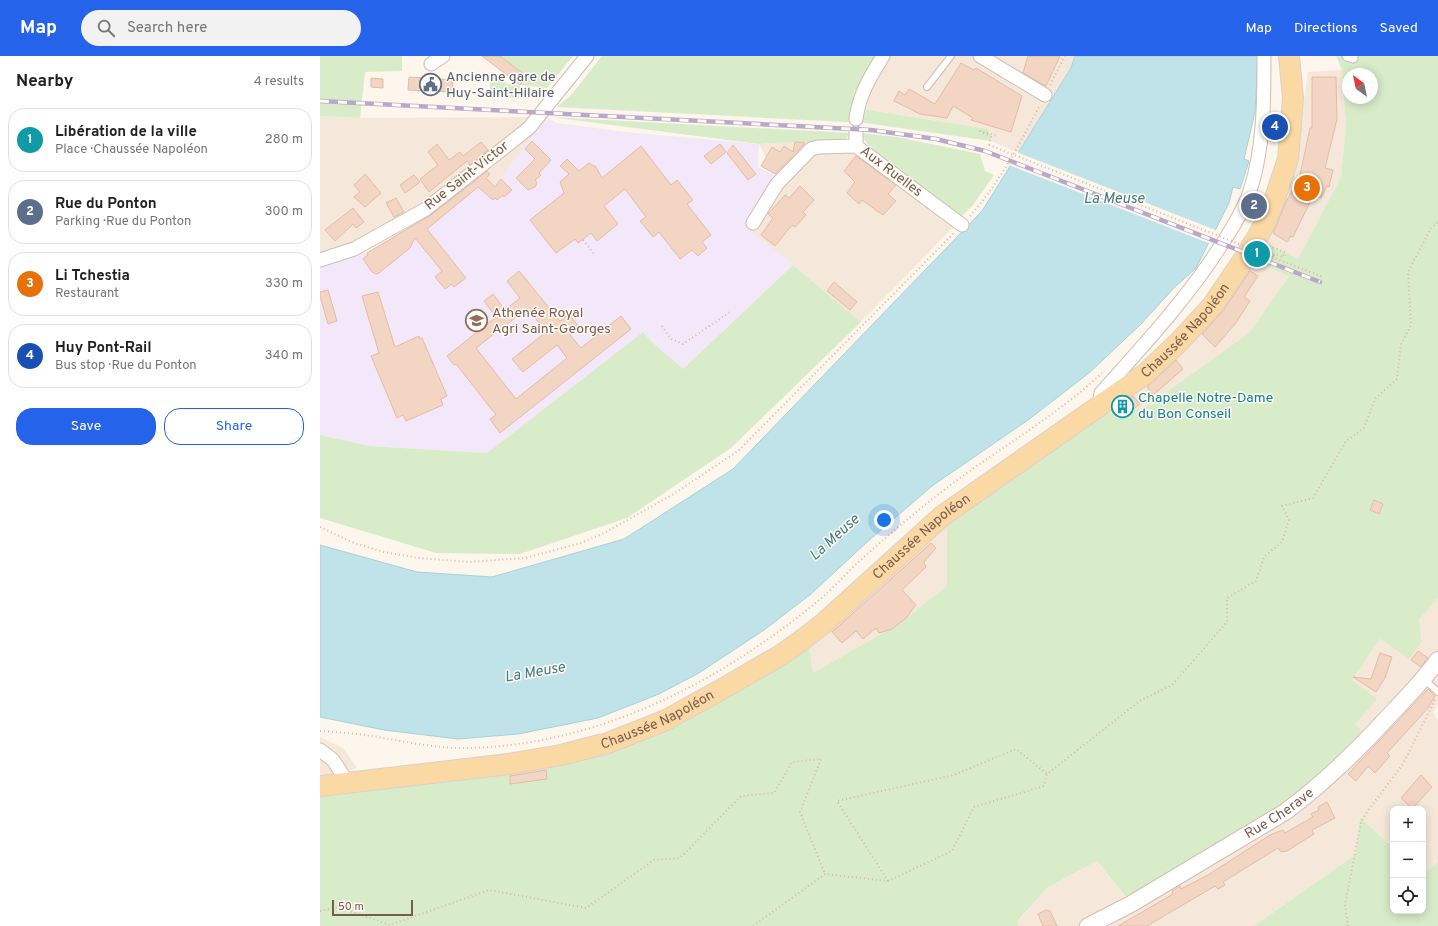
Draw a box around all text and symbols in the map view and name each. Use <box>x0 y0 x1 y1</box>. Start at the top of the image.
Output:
search box <box>81 10 361 46</box>
text: Map <box>20 16 57 40</box>
icon: search <box>95 17 117 39</box>
text: Search here <box>127 19 207 38</box>
text: Map <box>1246 20 1272 37</box>
text: Directions <box>1294 20 1358 37</box>
text: Saved <box>1380 20 1418 37</box>
north arrow <box>1342 68 1378 104</box>
place label: Ancienne gare de Huy-Saint-Hilaire <box>446 69 556 102</box>
text: Nearby <box>16 71 73 93</box>
public building icon: Ancienne gare de Huy-Saint-Hilaire <box>418 72 444 98</box>
text: 4 results <box>254 74 304 90</box>
pin: 4 <box>1262 112 1288 142</box>
text: Libération de la ville <box>55 123 197 142</box>
text: 1 <box>27 132 33 148</box>
text: 280 m <box>265 132 303 148</box>
street label: Rue Saint-Victor <box>422 138 513 214</box>
text: Place · Chaussée Napoléon <box>55 142 208 158</box>
street label: Aux Ruelles <box>856 143 926 201</box>
pin: 3 <box>1294 173 1320 203</box>
water label: La Meuse <box>1084 190 1145 209</box>
pin: 2 <box>1241 191 1267 221</box>
text: Rue du Ponton <box>55 195 157 214</box>
text: 2 <box>26 204 34 220</box>
text: 300 m <box>265 204 303 220</box>
text: Parking · Rue du Ponton <box>55 214 191 230</box>
pin: 1 <box>1244 239 1270 269</box>
text: Li Tchestia <box>55 267 130 286</box>
text: 3 <box>26 276 34 292</box>
text: 330 m <box>265 276 303 292</box>
street label: Chaussée Napoléon <box>1137 280 1233 382</box>
text: Restaurant <box>55 286 119 302</box>
place label: Athenée Royal Agri Saint-Georges <box>492 305 611 338</box>
school or university icon: Athenée Royal Agri Saint-Georges <box>464 308 490 334</box>
text: Huy Pont-Rail <box>55 339 152 358</box>
text: 4 <box>26 348 34 364</box>
text: 340 m <box>265 348 303 364</box>
text: Bus stop · Rue du Ponton <box>55 358 197 374</box>
place label: Chapelle Notre-Dame du Bon Conseil <box>1138 390 1273 423</box>
building icon: Chapelle Notre-Dame du Bon Conseil <box>1110 393 1136 419</box>
button: Save <box>16 408 156 445</box>
button: Share <box>164 408 304 445</box>
street label: Chaussée Napoléon <box>869 490 974 583</box>
water label: La Meuse <box>806 510 864 565</box>
your location <box>874 510 894 530</box>
water label: La Meuse <box>503 658 567 688</box>
street label: Chaussée Napoléon <box>599 686 717 753</box>
street label: Rue Cherave <box>1242 784 1317 843</box>
map controls <box>1390 806 1426 914</box>
button: + <box>1390 806 1426 842</box>
button: − <box>1390 842 1426 878</box>
button: locate <box>1390 878 1426 914</box>
scale bar <box>332 898 413 917</box>
text: 50 m <box>338 900 364 914</box>

